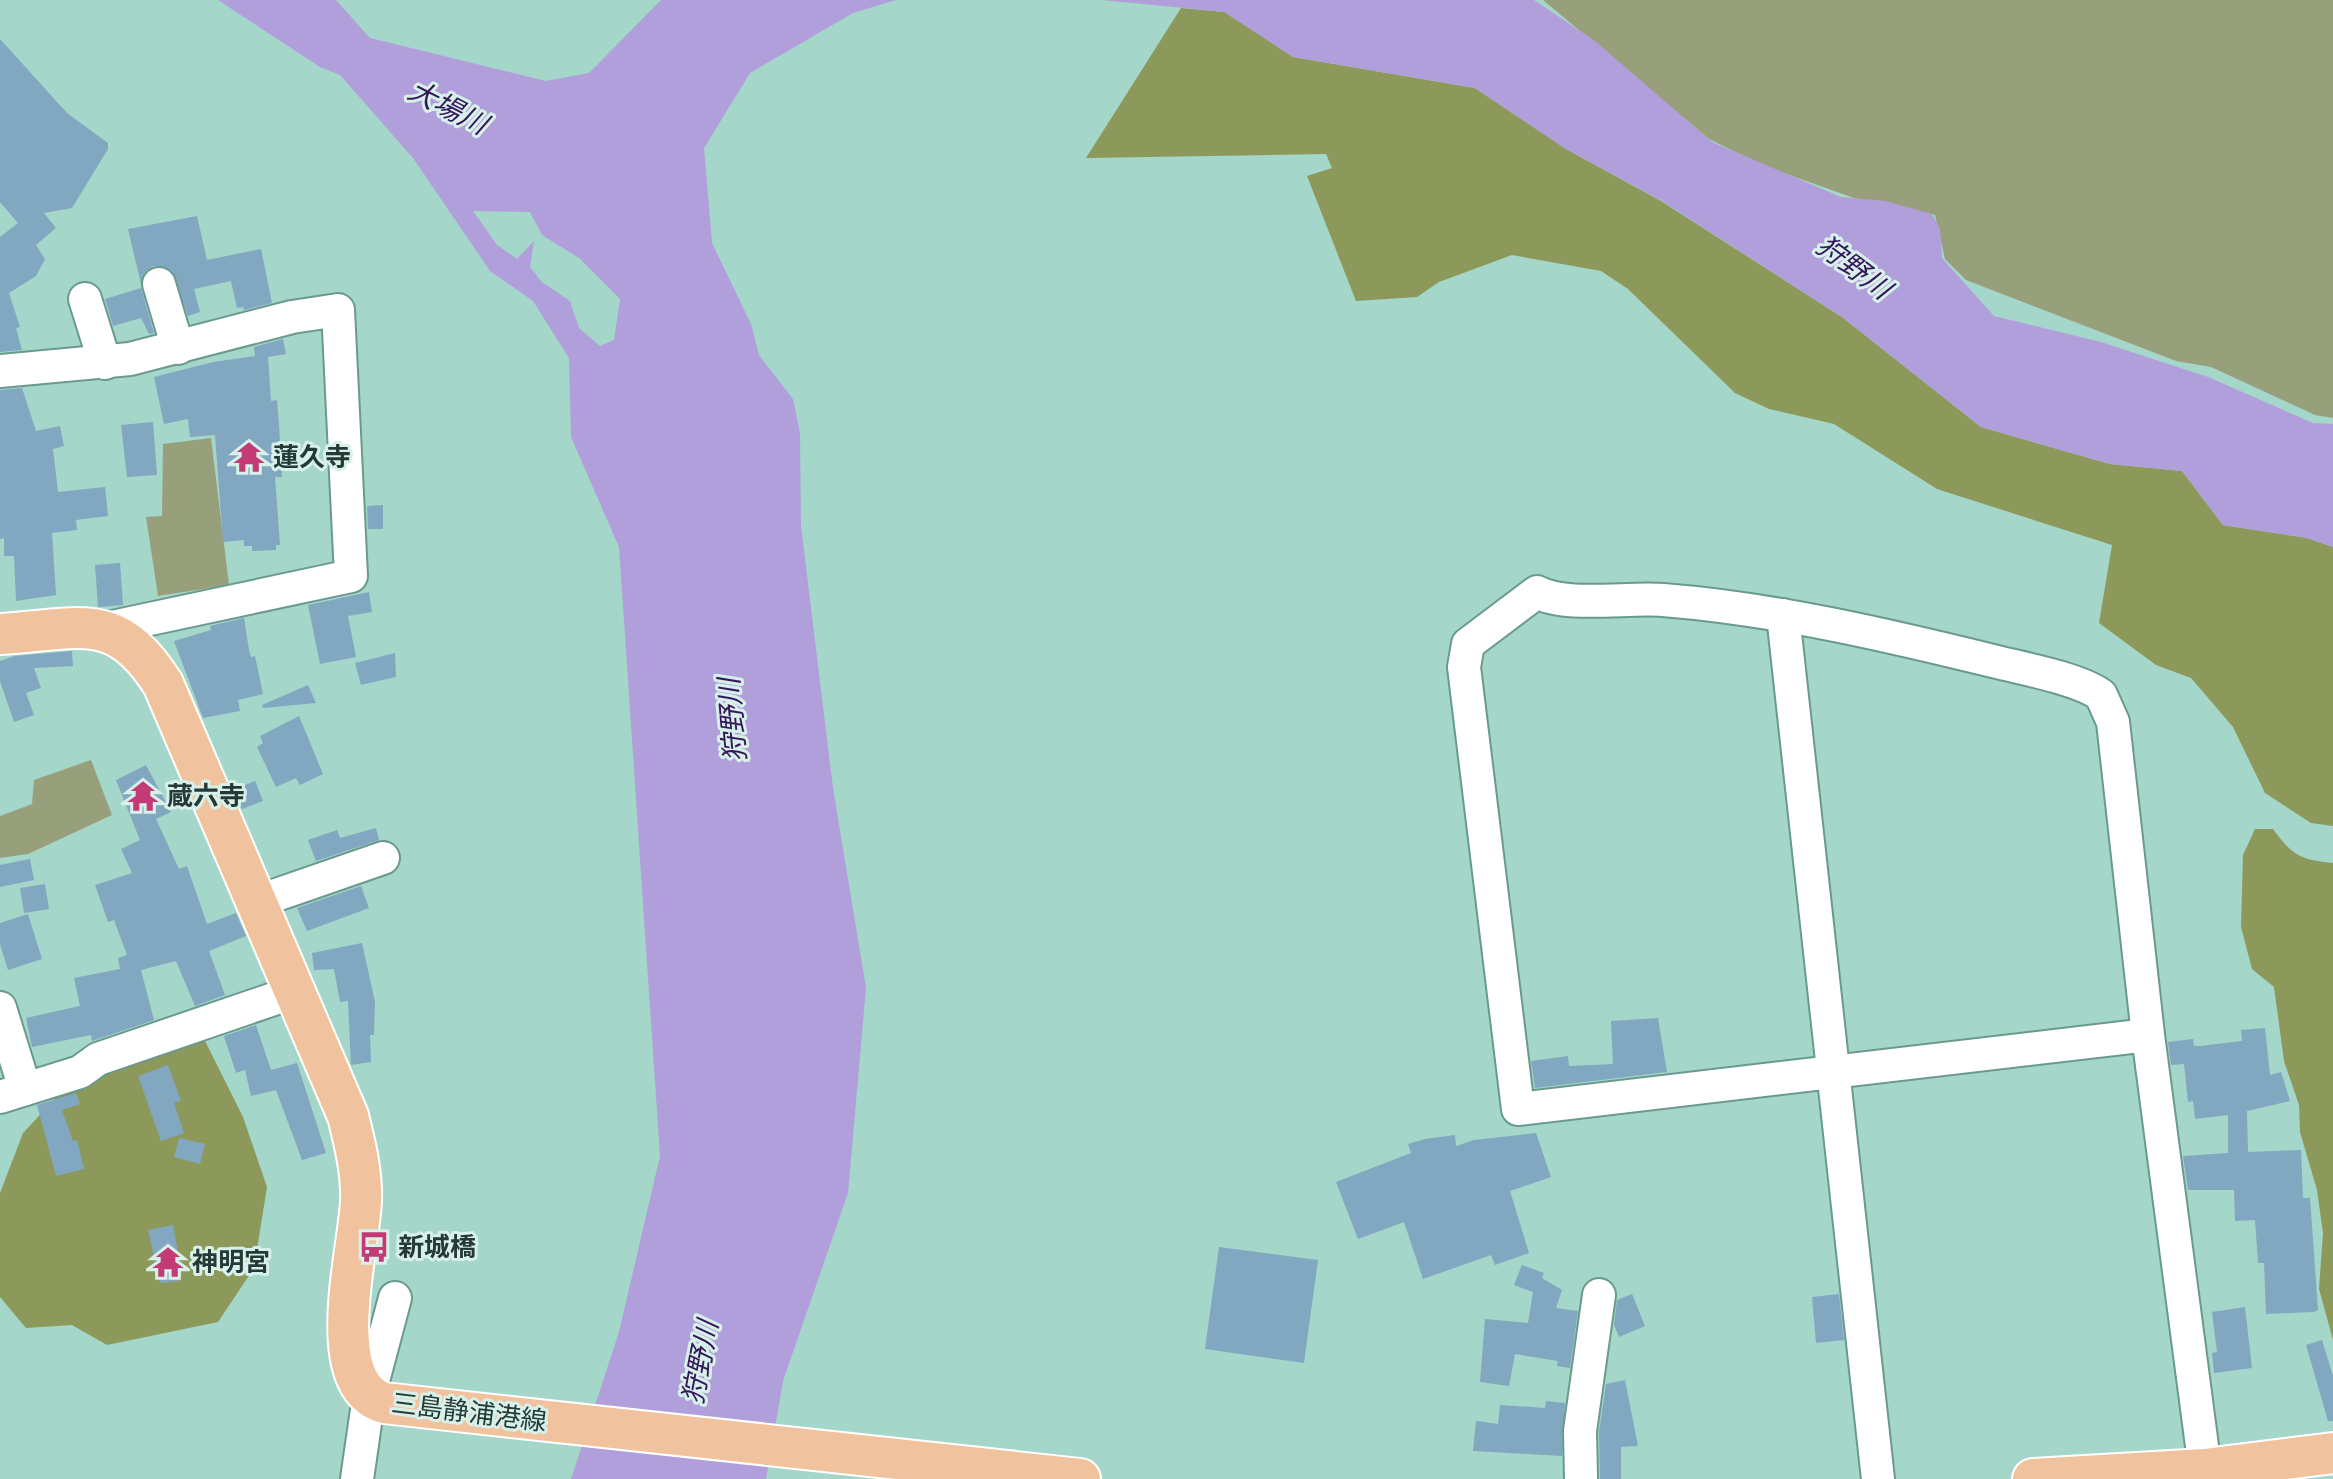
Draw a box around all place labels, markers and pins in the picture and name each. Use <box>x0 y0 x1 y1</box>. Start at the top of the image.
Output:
temple icon: 蓮久寺 <box>232 440 266 474</box>
place label: 蓮久寺 <box>273 442 351 472</box>
temple icon: 蔵六寺 <box>126 779 160 813</box>
place label: 蔵六寺 <box>167 781 245 811</box>
bus stop icon: 新城橋 <box>357 1230 391 1264</box>
place label: 新城橋 <box>398 1232 476 1262</box>
temple icon: 神明宮 <box>151 1245 185 1279</box>
place label: 神明宮 <box>192 1247 270 1277</box>

